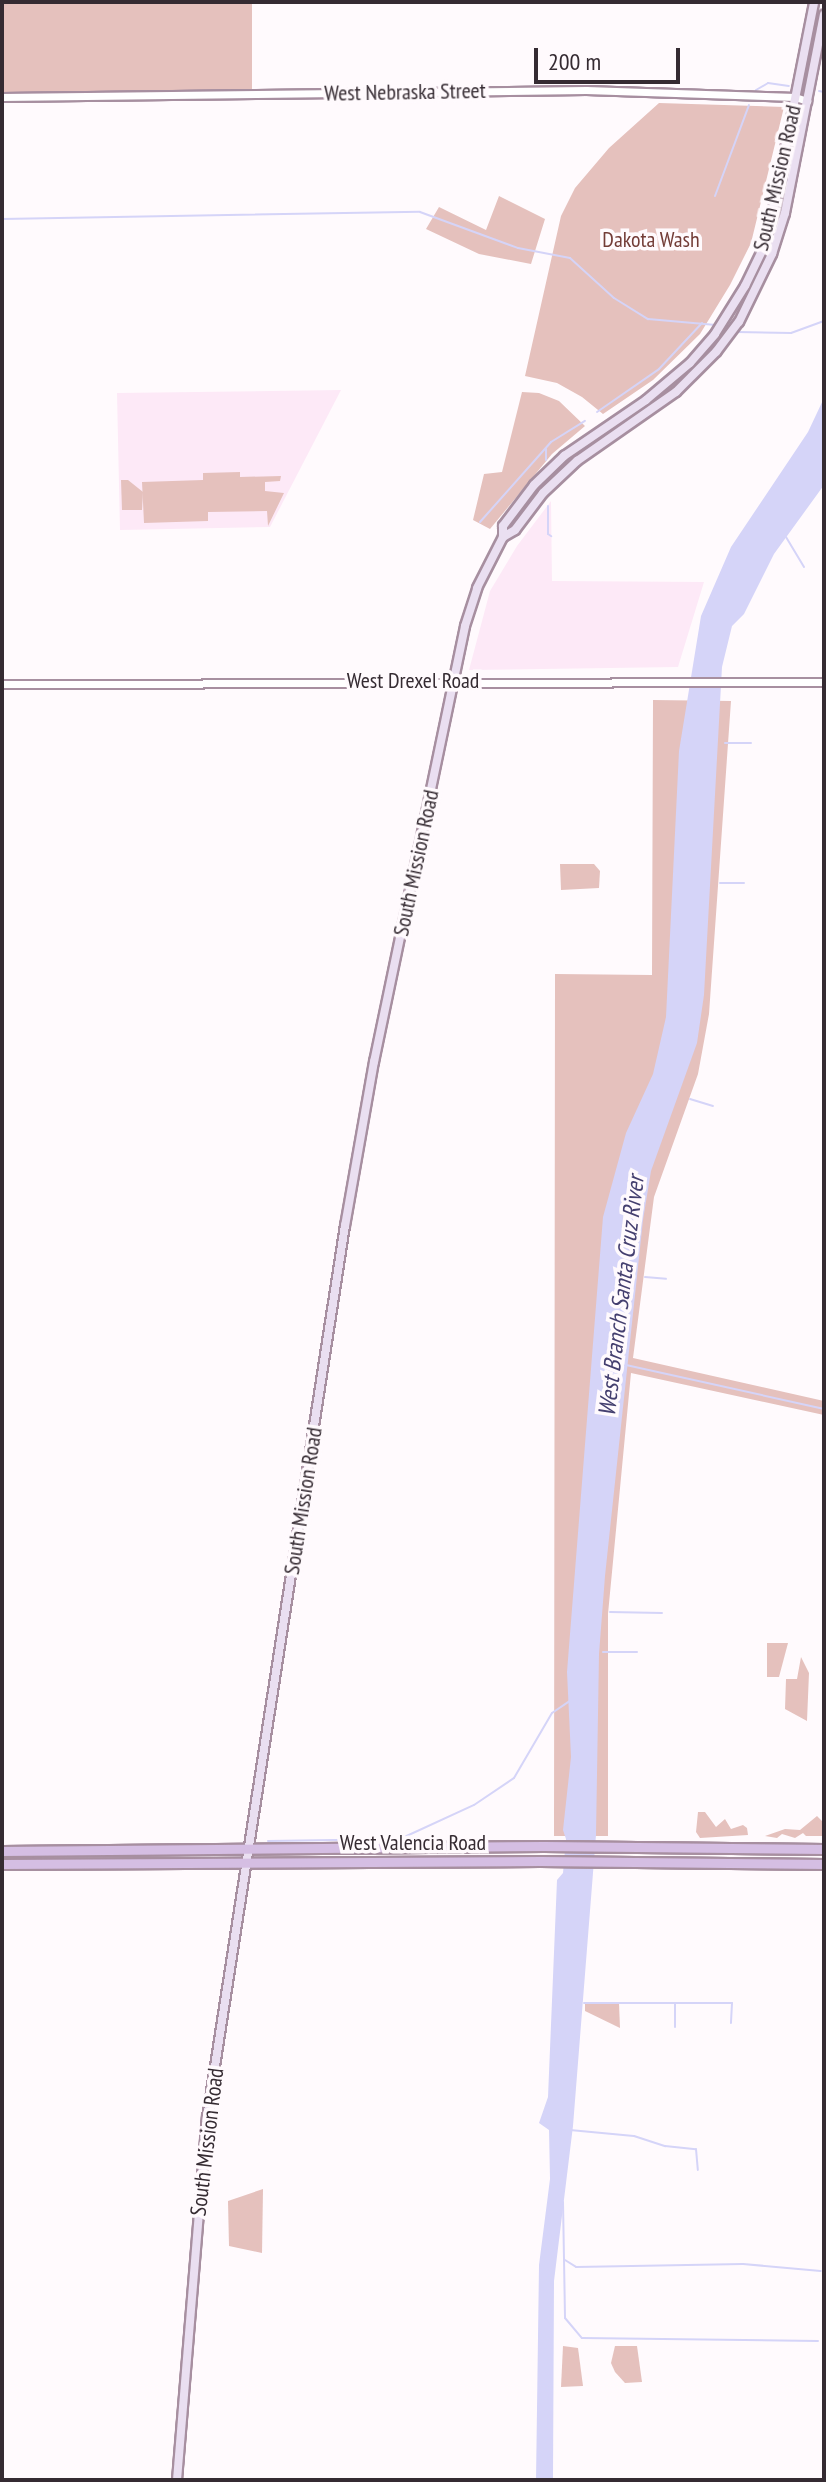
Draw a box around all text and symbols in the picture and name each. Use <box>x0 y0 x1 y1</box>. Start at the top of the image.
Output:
scale bar <box>538 32 684 82</box>
text: 200 m <box>548 46 601 77</box>
street label: West Nebraska Street <box>324 77 486 107</box>
street label: South Mission Road <box>747 103 807 253</box>
park label: Dakota Wash <box>602 227 700 253</box>
street label: West Drexel Road <box>347 668 479 694</box>
street label: South Mission Road <box>388 788 444 938</box>
water label: West Branch Santa Cruz River <box>592 1174 650 1418</box>
street label: South Mission Road <box>278 1426 328 1576</box>
street label: West Valencia Road <box>340 1830 486 1856</box>
street label: South Mission Road <box>185 2067 229 2217</box>

